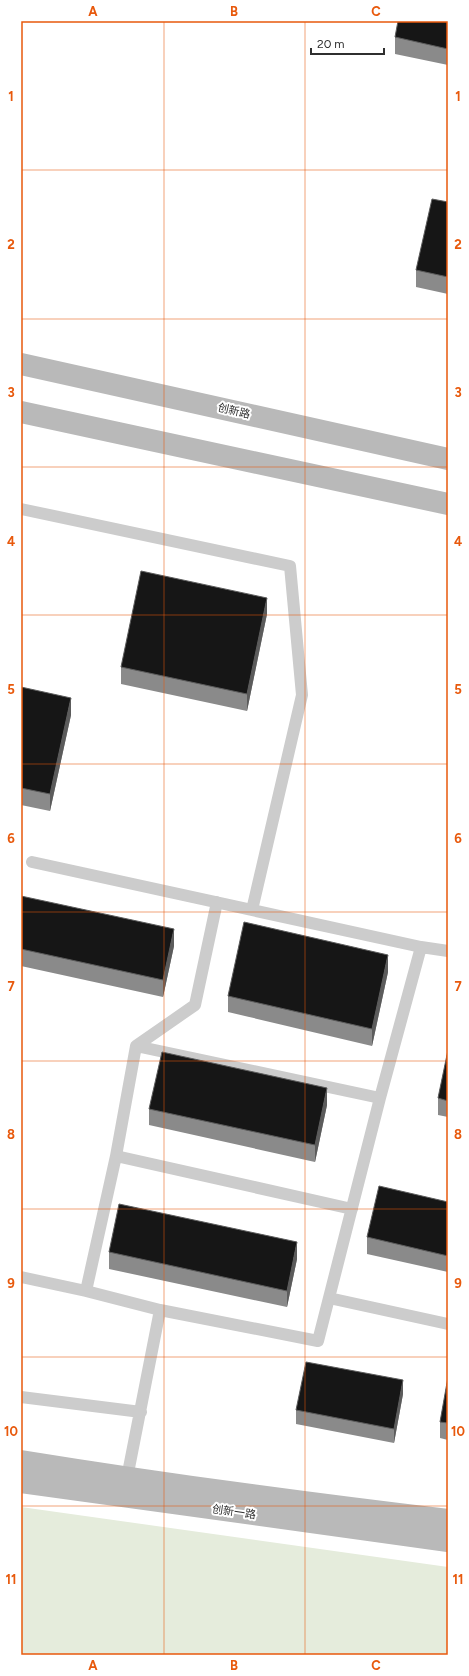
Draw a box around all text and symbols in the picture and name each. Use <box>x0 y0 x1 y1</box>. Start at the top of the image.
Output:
text: A <box>88 4 98 19</box>
text: B <box>230 4 238 19</box>
text: C <box>371 4 381 19</box>
scale bar <box>311 30 384 56</box>
text: 20 m <box>317 37 345 51</box>
text: 1 <box>8 89 14 104</box>
text: 1 <box>455 89 461 104</box>
text: 2 <box>7 237 15 252</box>
text: 2 <box>454 237 462 252</box>
text: 3 <box>7 385 15 400</box>
text: 3 <box>454 385 462 400</box>
street label: 创新路 <box>216 401 252 421</box>
text: 4 <box>7 534 15 549</box>
text: 4 <box>454 534 462 549</box>
text: 5 <box>7 682 15 697</box>
text: 5 <box>454 682 462 697</box>
text: 6 <box>7 831 15 846</box>
text: 6 <box>454 831 462 846</box>
text: 7 <box>7 979 15 994</box>
text: 7 <box>454 979 462 994</box>
text: 8 <box>7 1127 15 1142</box>
text: 8 <box>454 1127 462 1142</box>
text: 9 <box>7 1276 15 1291</box>
text: 9 <box>454 1276 462 1291</box>
text: 10 <box>4 1424 18 1439</box>
text: 10 <box>451 1424 465 1439</box>
street label: 创新一路 <box>211 1503 257 1521</box>
text: 11 <box>6 1572 16 1587</box>
text: 11 <box>453 1572 463 1587</box>
text: A <box>88 1658 98 1673</box>
text: B <box>230 1658 238 1673</box>
text: C <box>371 1658 381 1673</box>

